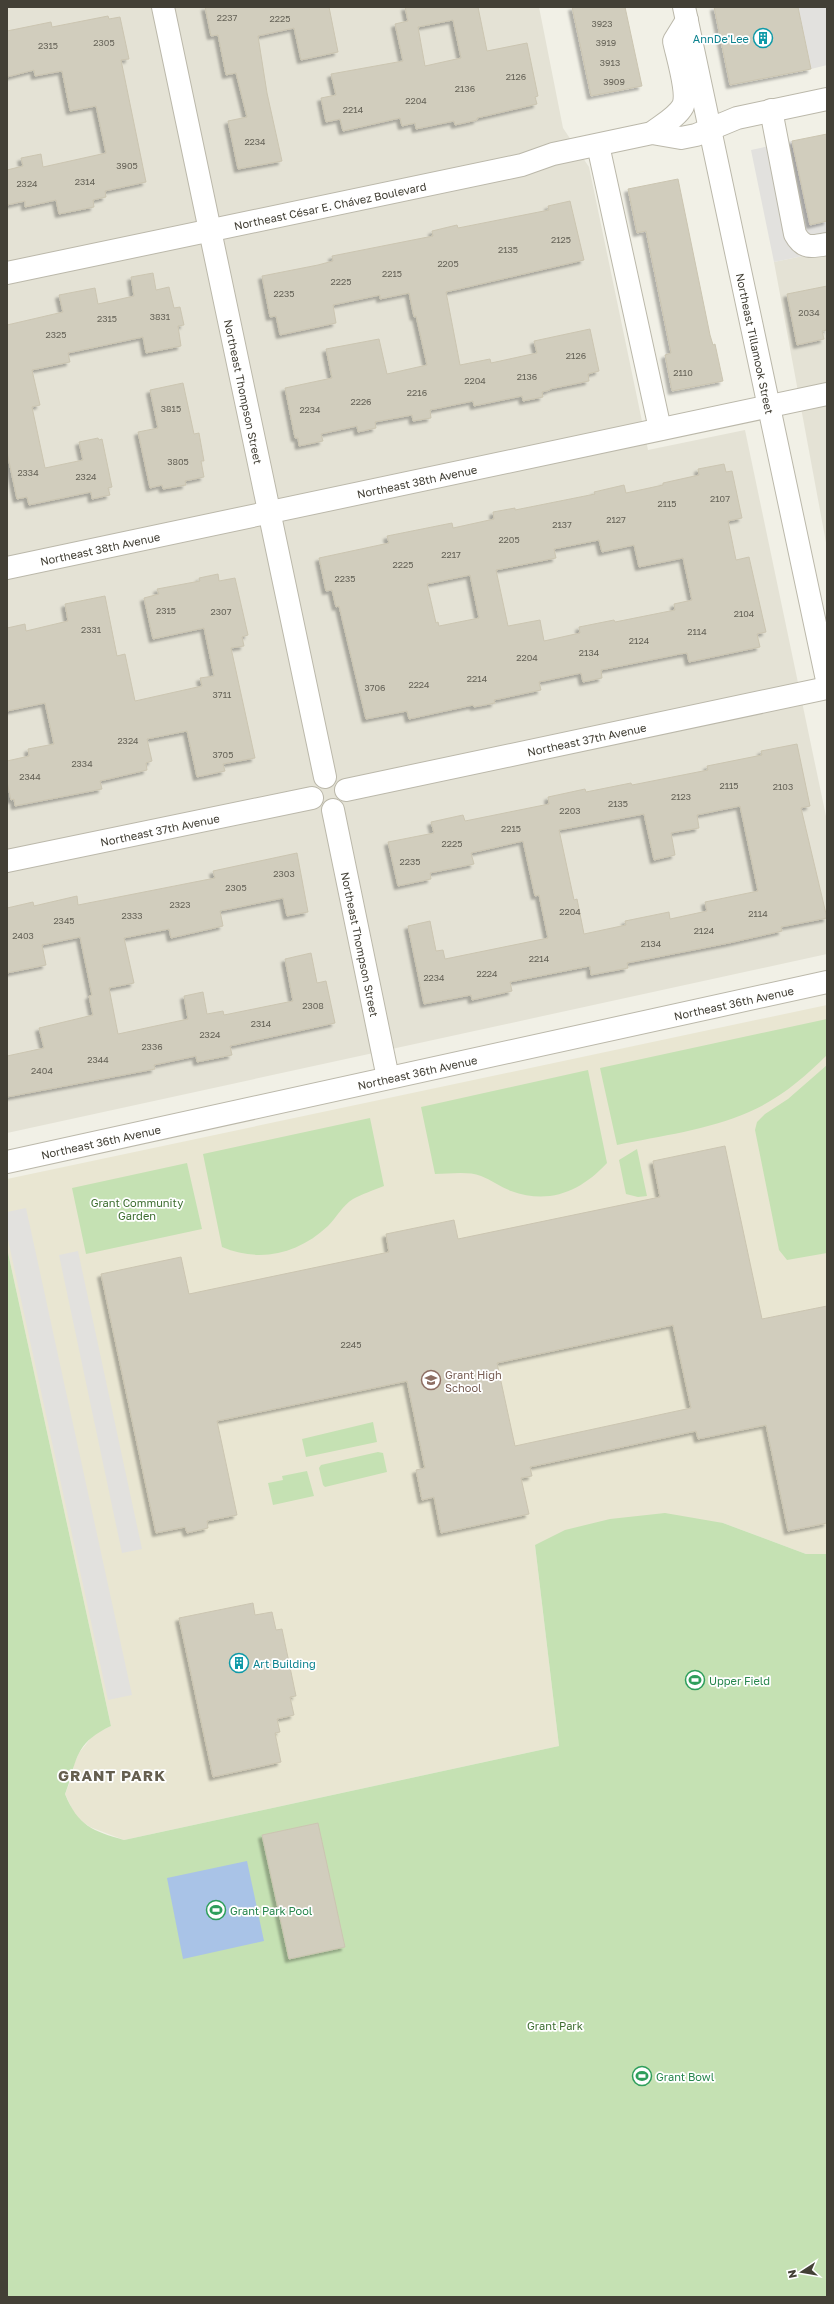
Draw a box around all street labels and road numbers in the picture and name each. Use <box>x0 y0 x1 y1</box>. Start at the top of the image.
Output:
street label: Northeast César E. Chávez Boulevard <box>233 179 427 232</box>
street label: Northeast Tillamook Street <box>734 272 777 415</box>
street label: Northeast Thompson Street <box>222 318 265 465</box>
street label: Northeast 38th Avenue <box>356 462 478 500</box>
street label: Northeast 38th Avenue <box>39 529 161 567</box>
street label: Northeast 37th Avenue <box>526 720 647 758</box>
street label: Northeast 37th Avenue <box>99 811 221 848</box>
street label: Northeast Thompson Street <box>339 871 382 1018</box>
street label: Northeast 36th Avenue <box>673 983 795 1022</box>
street label: Northeast 36th Avenue <box>356 1053 478 1091</box>
street label: Northeast 36th Avenue <box>40 1122 162 1161</box>

